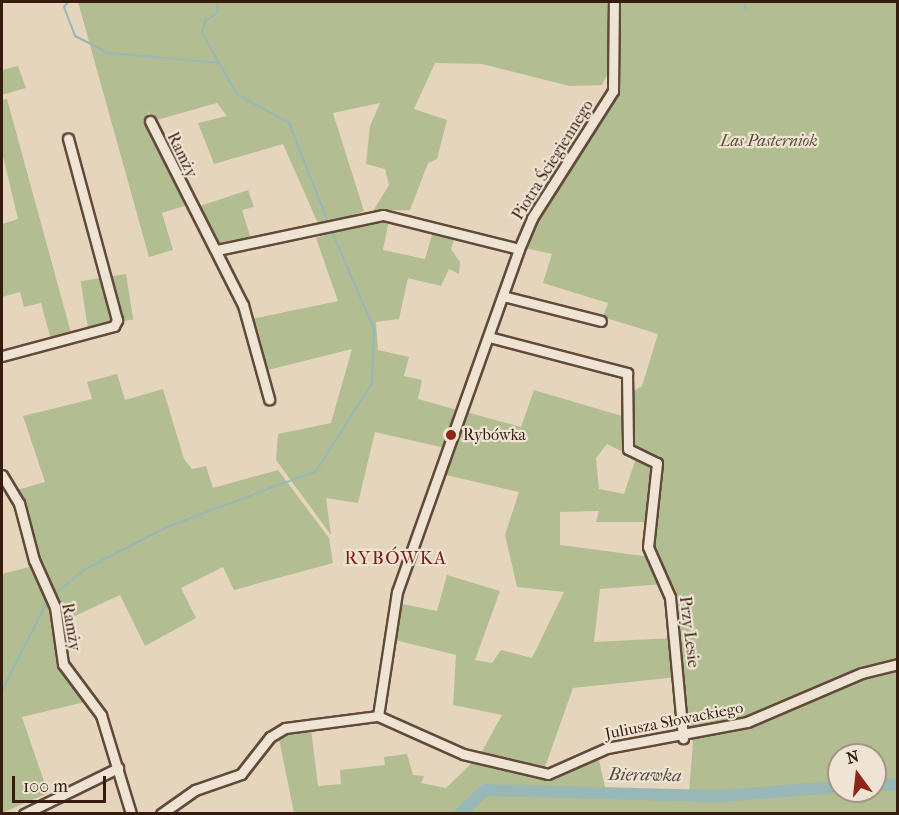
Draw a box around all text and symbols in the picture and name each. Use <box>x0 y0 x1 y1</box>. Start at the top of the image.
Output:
street label: Piotra Ściegiennego <box>508 97 598 223</box>
street label: Ramży <box>163 129 201 181</box>
park label: Las Pasterniok <box>720 131 818 151</box>
place label: Rybówka <box>463 425 526 445</box>
marker: Rybówka <box>444 428 458 442</box>
district label: RYBÓWKA <box>345 548 447 570</box>
street label: Przy Lesie <box>675 595 703 669</box>
street label: Ramży <box>57 602 85 652</box>
street label: Juliusza Słowackiego <box>603 698 745 744</box>
north arrow <box>827 743 887 803</box>
text: N <box>844 746 861 768</box>
scale bar <box>15 764 110 802</box>
water label: Bierawka <box>608 765 682 787</box>
text: 100 m <box>23 776 68 797</box>

